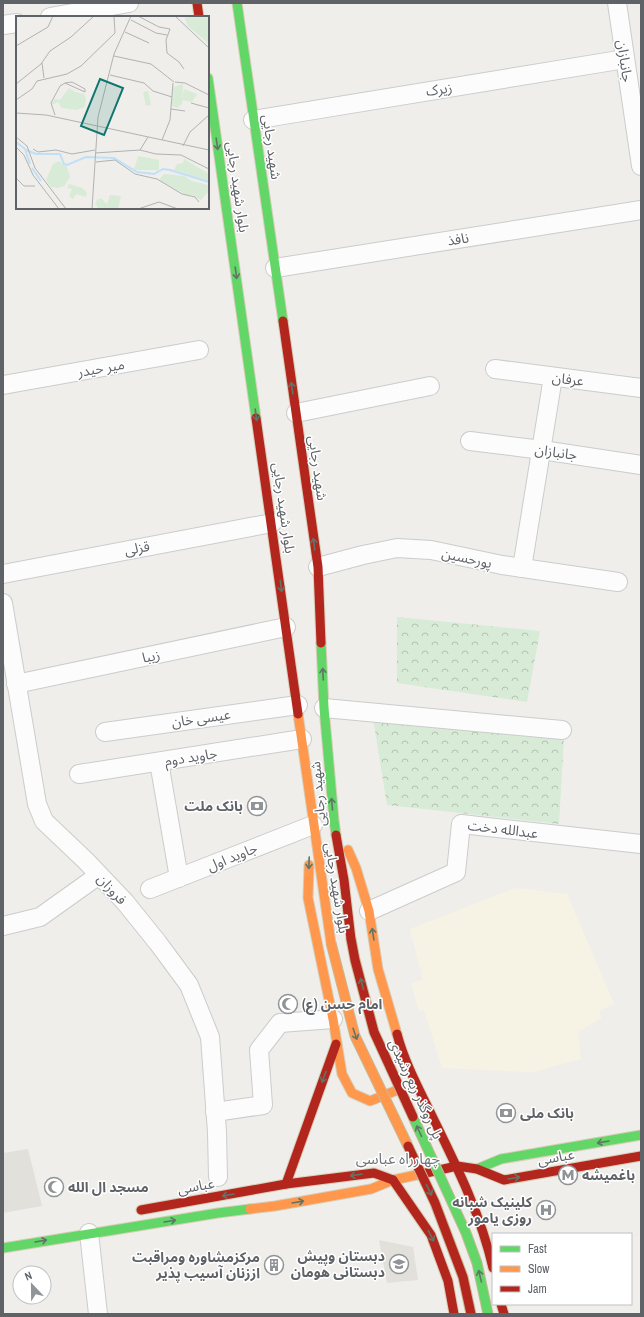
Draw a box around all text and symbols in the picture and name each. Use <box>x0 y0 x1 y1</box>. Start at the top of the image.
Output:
inset map <box>16 16 209 209</box>
street label: جانبازان <box>613 39 637 83</box>
street label: زیرک <box>425 78 453 100</box>
street label: شهید رجایی <box>259 113 285 181</box>
one-way arrow <box>213 137 221 150</box>
street label: بلوار شهید رجایی <box>223 140 253 234</box>
street label: نافذ <box>446 228 470 250</box>
one-way arrow <box>232 266 240 279</box>
street label: میر حیدر <box>75 355 126 381</box>
street label: عرفان <box>551 368 585 390</box>
one-way arrow <box>288 382 296 395</box>
one-way arrow <box>252 408 260 421</box>
street label: شهید رجایی <box>305 434 331 502</box>
street label: جانبازان <box>534 440 578 464</box>
street label: بلوار شهید رجایی <box>269 461 299 555</box>
street label: قزلی <box>123 537 151 559</box>
one-way arrow <box>310 538 318 551</box>
street label: پورحسین <box>440 544 494 573</box>
one-way arrow <box>277 579 285 592</box>
street label: زیبا <box>140 645 162 667</box>
one-way arrow <box>319 668 326 681</box>
street label: عیسی خان <box>170 705 232 731</box>
street label: جاوید دوم <box>163 744 219 772</box>
street label: شهید رجایی <box>306 761 330 827</box>
bank icon: بانک ملت <box>246 795 268 817</box>
place label: بانک ملت <box>184 797 243 815</box>
one-way arrow <box>329 798 336 811</box>
street label: عبدالله دخت <box>467 816 539 842</box>
street label: جاوید اول <box>204 839 260 875</box>
street label: بلوار شهید رجایی <box>321 841 353 935</box>
one-way arrow <box>306 856 313 869</box>
street label: فروزان <box>93 870 131 908</box>
one-way arrow <box>369 928 377 941</box>
one-way arrow <box>357 978 365 991</box>
mosque icon: امام حسن (ع) <box>277 993 299 1015</box>
place label: امام حسن (ع) <box>302 995 383 1015</box>
one-way arrow <box>352 1028 359 1041</box>
street label: پل روگذر ربع رشیدی <box>383 1036 447 1143</box>
one-way arrow <box>319 1071 327 1083</box>
bank icon: بانک ملی <box>495 1102 517 1124</box>
place label: بانک ملی <box>520 1104 574 1122</box>
one-way arrow <box>415 1125 422 1137</box>
one-way arrow <box>596 1138 609 1146</box>
street label: عباسى <box>536 1145 576 1169</box>
district label: چهارراه عباسی <box>356 1148 440 1169</box>
metro station icon: باغمیشه <box>557 1164 579 1186</box>
place label: باغمیشه <box>582 1166 635 1184</box>
one-way arrow <box>350 1171 363 1179</box>
street label: عباسى <box>176 1174 216 1198</box>
one-way arrow <box>507 1174 520 1182</box>
mosque icon: مسجد ال الله <box>43 1176 65 1198</box>
place label: مسجد ال الله <box>68 1178 149 1196</box>
one-way arrow <box>426 1184 433 1196</box>
one-way arrow <box>221 1191 234 1199</box>
place label: کلینیک شبانه روزی یامور <box>452 1193 533 1227</box>
one-way arrow <box>291 1198 304 1206</box>
hospital icon: کلینیک شبانه روزی یامور <box>535 1199 557 1221</box>
one-way arrow <box>163 1216 176 1224</box>
one-way arrow <box>428 1230 435 1242</box>
legend <box>492 1233 632 1305</box>
one-way arrow <box>35 1237 48 1245</box>
text: Fast <box>528 1241 547 1257</box>
place label: دبستان وپیش دبستانی هومان <box>291 1247 385 1281</box>
place label: مرکزمشاوره ومراقبت اززنان آسیب پذیر <box>132 1248 260 1283</box>
school or university icon: دبستان وپیش دبستانی هومان <box>388 1253 410 1275</box>
building icon: مرکزمشاوره ومراقبت اززنان آسیب پذیر <box>263 1254 285 1276</box>
text: Slow <box>528 1261 550 1277</box>
north arrow <box>12 1265 52 1305</box>
text: N <box>23 1268 34 1283</box>
one-way arrow <box>476 1270 484 1283</box>
text: Jam <box>528 1281 547 1297</box>

